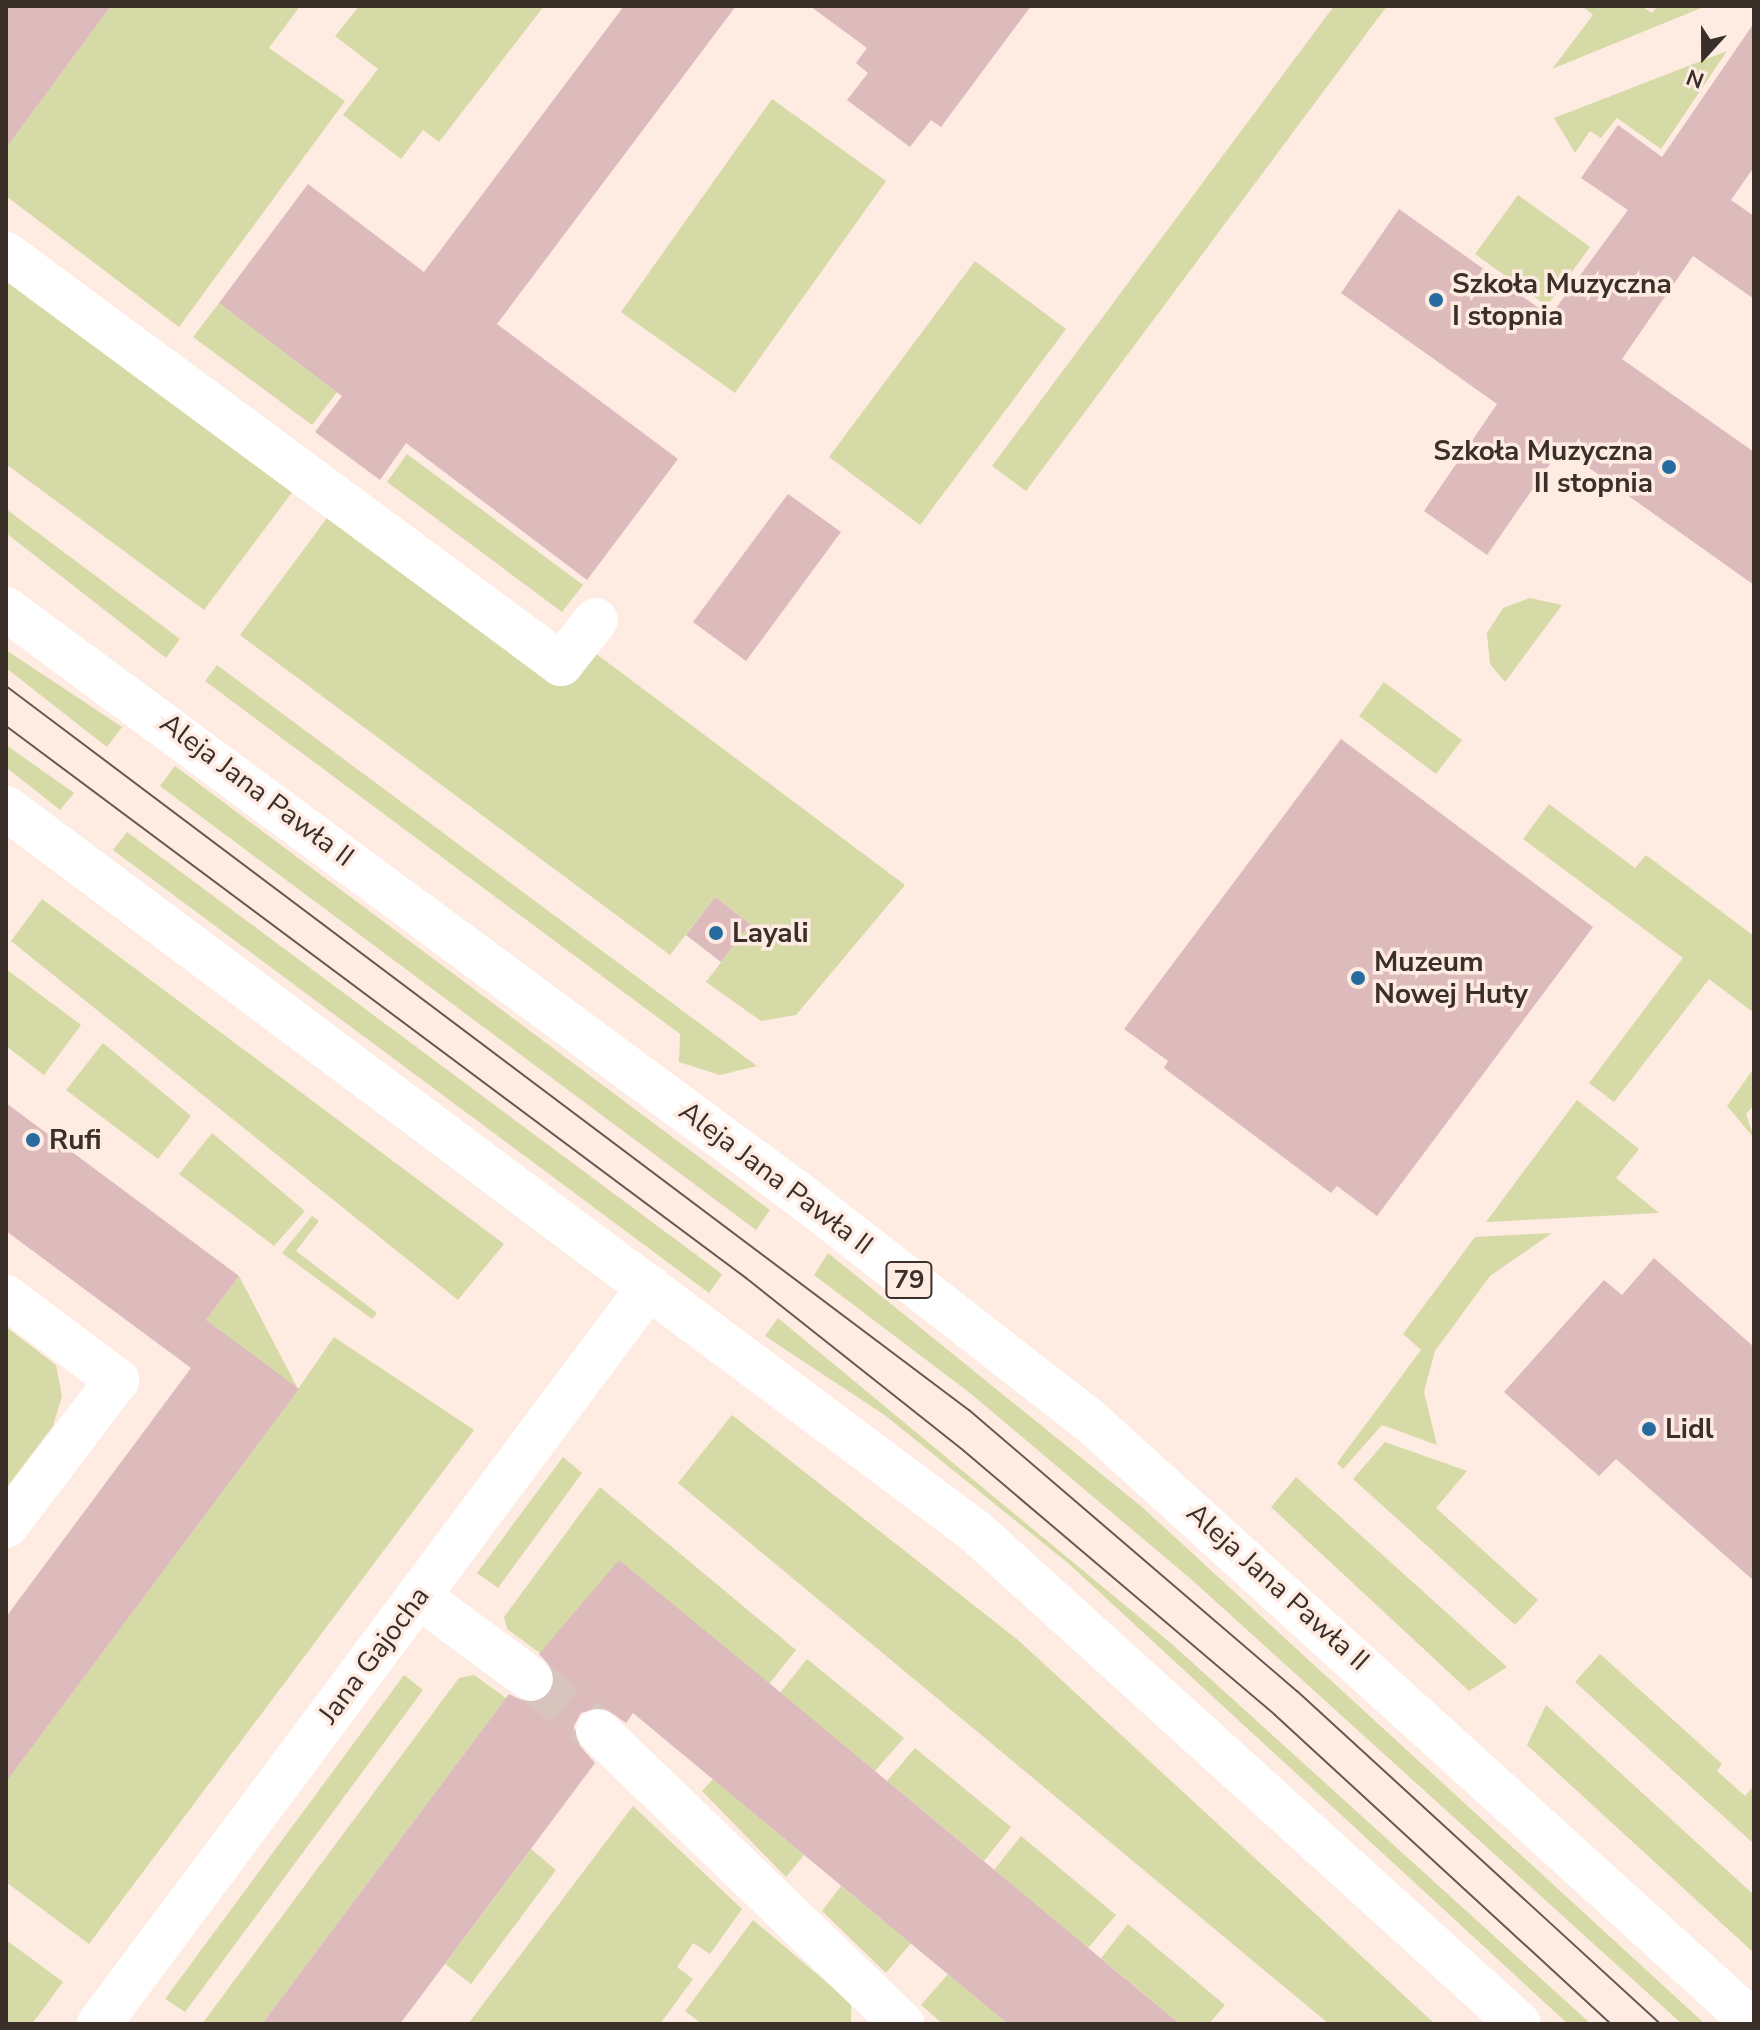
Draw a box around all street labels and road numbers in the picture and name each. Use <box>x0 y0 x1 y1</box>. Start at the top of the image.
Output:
street label: Aleja Jana Pawła II <box>153 706 361 874</box>
street label: Aleja Jana Pawła II <box>672 1094 880 1262</box>
road number: 79 <box>885 1258 933 1302</box>
street label: Aleja Jana Pawła II <box>1180 1496 1376 1678</box>
street label: Jana Gajocha <box>312 1580 436 1730</box>

